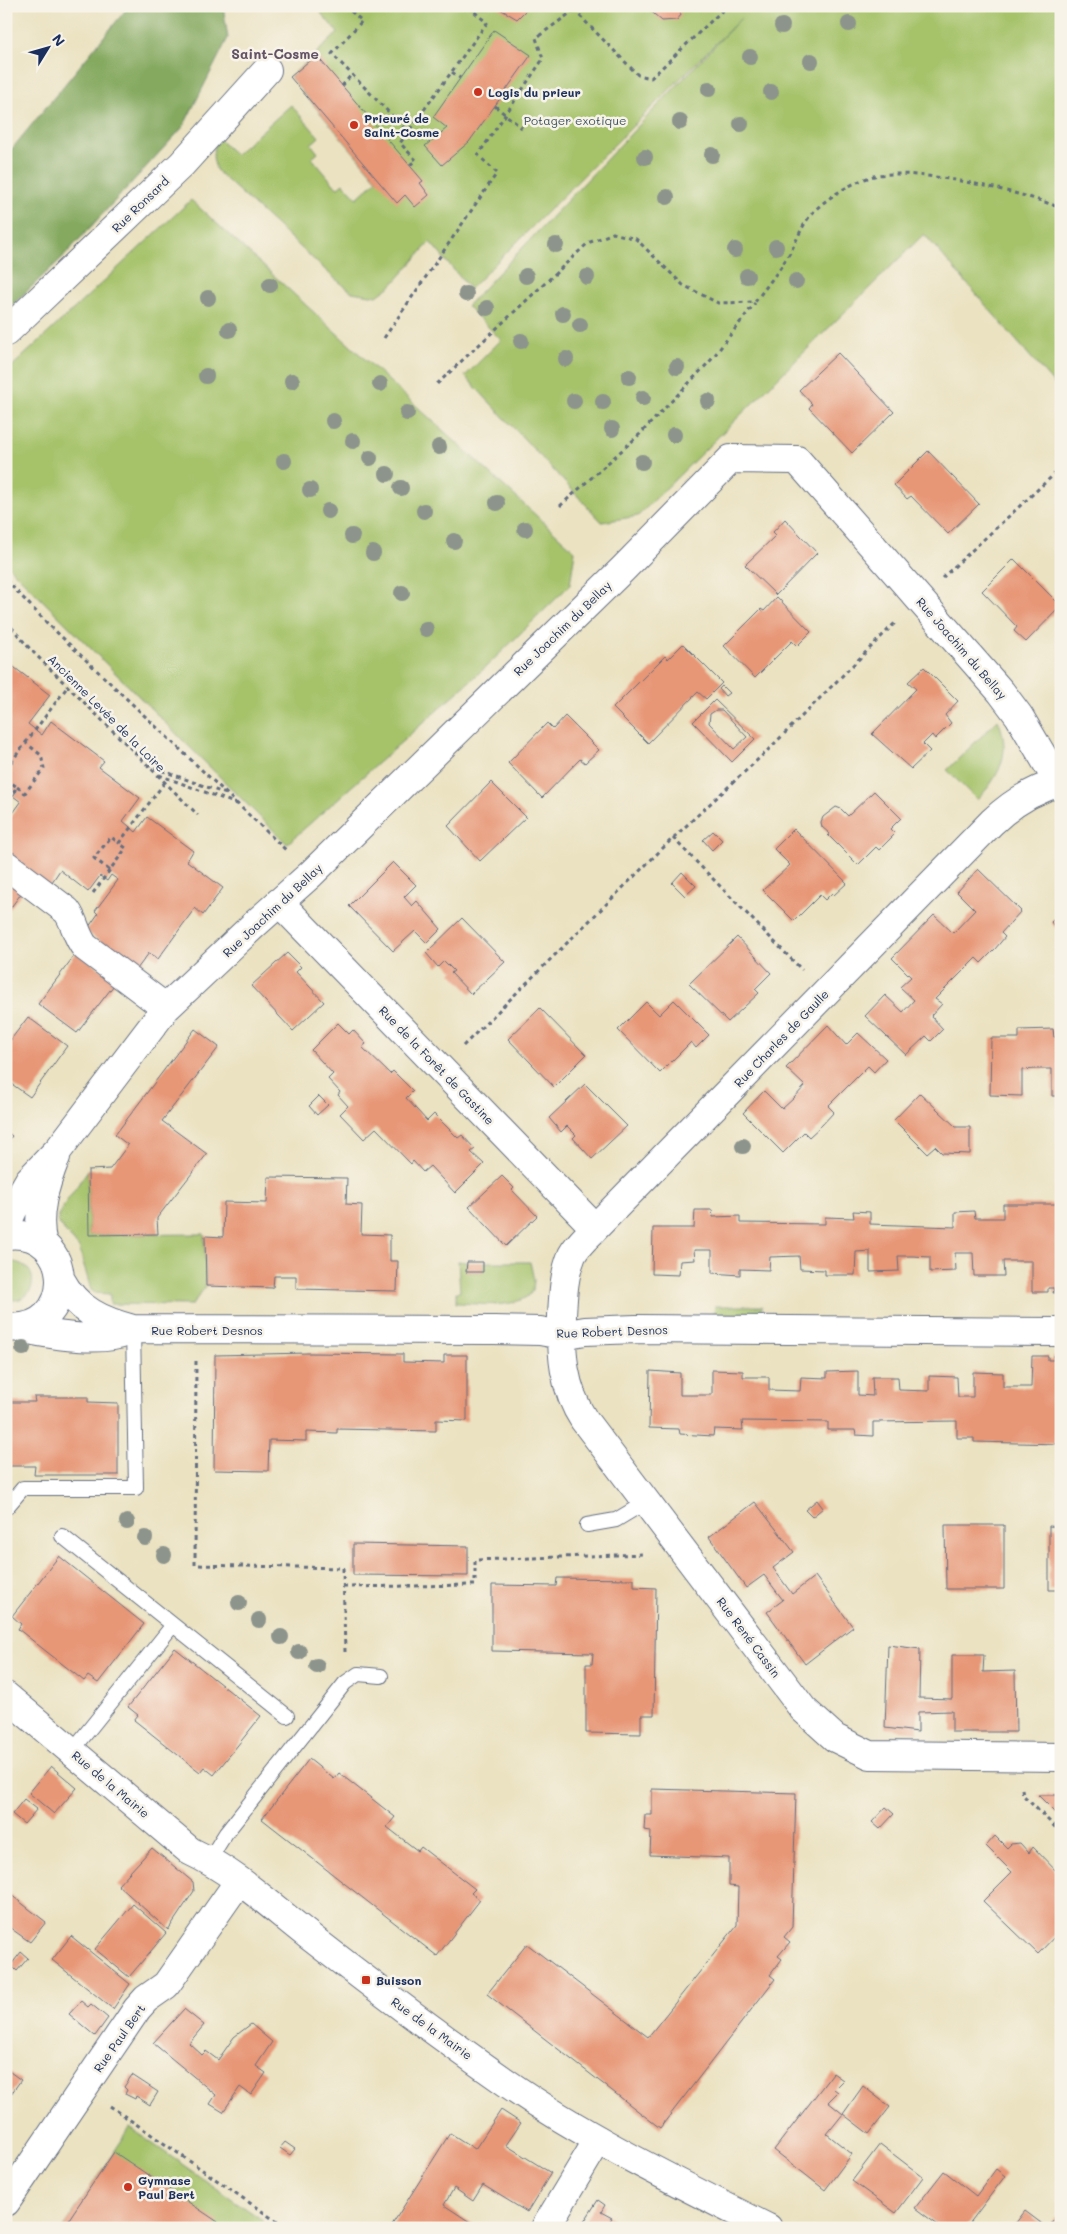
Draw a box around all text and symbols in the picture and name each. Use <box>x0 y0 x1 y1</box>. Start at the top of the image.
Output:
north arrow <box>22 22 72 72</box>
text: N <box>48 30 70 50</box>
district label: Saint-Cosme <box>231 44 319 63</box>
place label: Logis du prieur <box>488 84 581 100</box>
marker: Logis du prieur <box>472 86 484 98</box>
place label: Prieuré de Saint-Cosme <box>364 110 439 140</box>
park label: Potager exotique <box>524 112 626 128</box>
marker: Prieuré de Saint-Cosme <box>348 119 360 131</box>
street label: Rue Ronsard <box>108 172 172 235</box>
street label: Rue Joachim du Bellay <box>510 577 614 679</box>
street label: Rue Joachim du Bellay <box>913 594 1011 702</box>
street label: Ancienne Levée de la Loire <box>45 651 169 775</box>
street label: Rue Joachim du Bellay <box>219 860 325 960</box>
street label: Rue Charles de Gaulle <box>730 986 832 1090</box>
street label: Rue de la Forêt de Gastine <box>376 1002 498 1128</box>
street label: Rue Robert Desnos <box>556 1321 668 1341</box>
street label: Rue Robert Desnos <box>151 1322 263 1338</box>
street label: Rue René Cassin <box>714 1594 784 1680</box>
street label: Rue de la Mairie <box>69 1747 153 1821</box>
place label: Buisson <box>376 1972 421 1988</box>
marker: Buisson <box>360 1974 372 1986</box>
street label: Rue de la Mairie <box>388 1993 476 2063</box>
street label: Rue Paul Bert <box>90 2001 148 2075</box>
place label: Gymnase Paul Bert <box>138 2172 195 2202</box>
marker: Gymnase Paul Bert <box>122 2181 134 2193</box>

